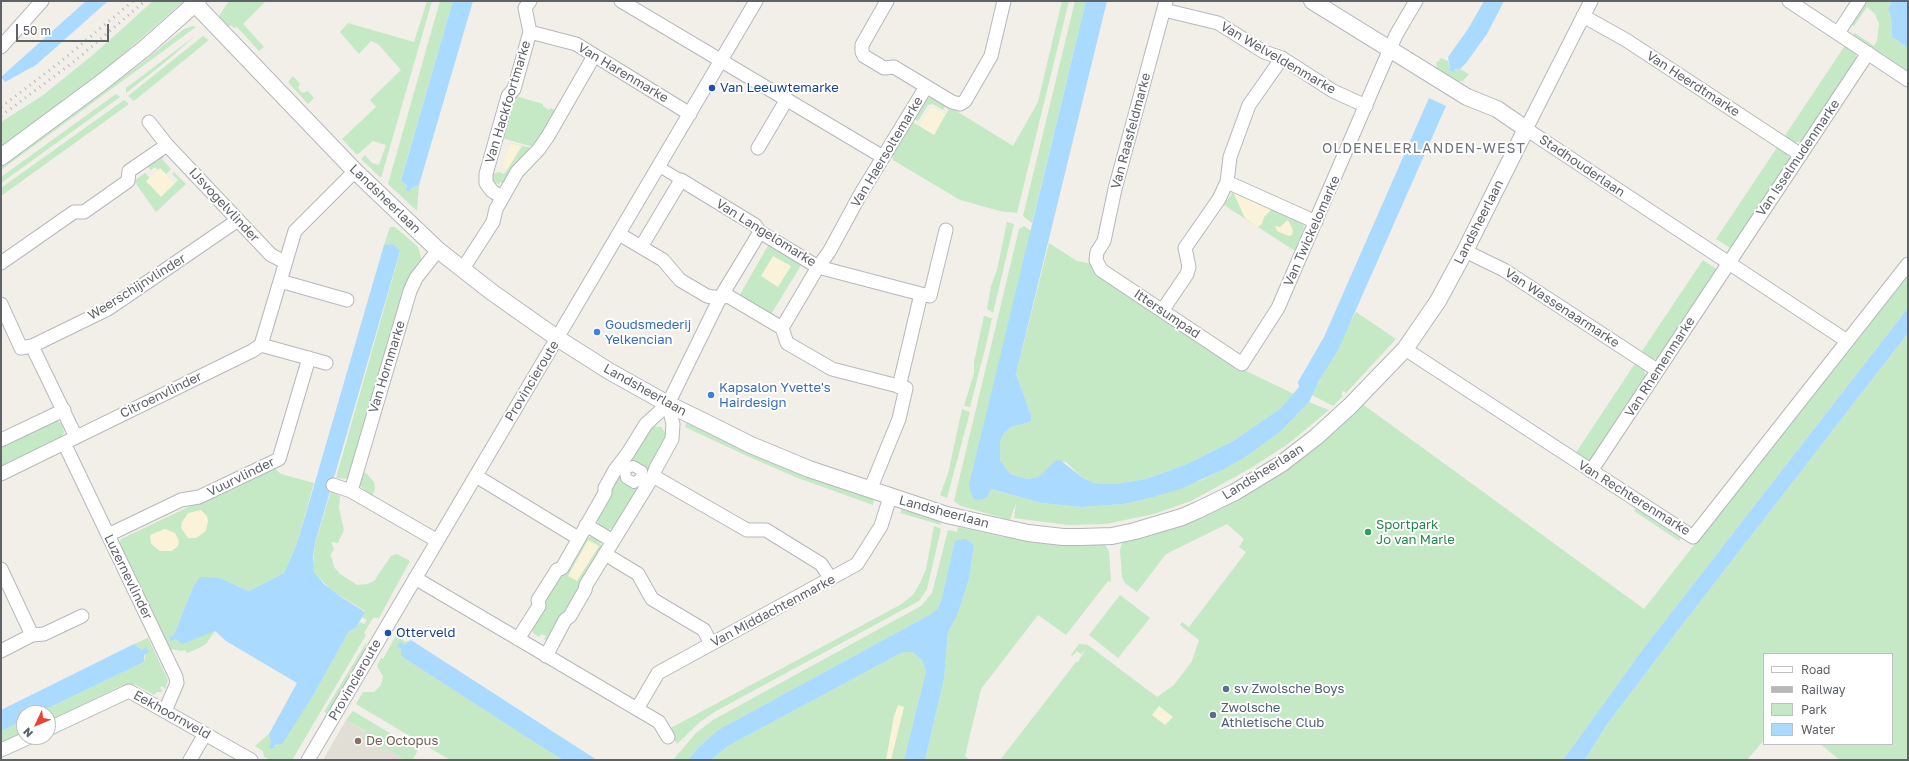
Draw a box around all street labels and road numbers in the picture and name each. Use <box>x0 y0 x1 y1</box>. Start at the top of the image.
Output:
street label: Van Welveldenmarke <box>1218 19 1338 97</box>
street label: Van Hackfoortmarke <box>482 39 534 165</box>
street label: Van Harenmarke <box>575 40 671 106</box>
street label: Van Heerdtmarke <box>1643 48 1743 120</box>
street label: Van Raasfeldmarke <box>1108 71 1154 191</box>
street label: Van Haersoltemarke <box>848 94 926 210</box>
street label: Van Isselmudenmarke <box>1753 97 1843 219</box>
street label: Stadhouderlaan <box>1536 132 1628 200</box>
street label: Landsheerlaan <box>346 161 424 237</box>
street label: IJsvogelvlinder <box>186 165 262 245</box>
street label: Van Twickelomarke <box>1281 173 1343 289</box>
street label: Landsheerlaan <box>1451 177 1507 267</box>
street label: Van Langelomarke <box>713 196 819 270</box>
street label: Weerschijnvlinder <box>85 251 189 323</box>
street label: Van Wassenaarmarke <box>1502 265 1622 351</box>
street label: Ittersumpad <box>1131 286 1203 342</box>
street label: Van Rhemenmarke <box>1622 314 1698 420</box>
street label: Van Hornmarke <box>366 319 408 415</box>
street label: Provincieroute <box>502 338 562 424</box>
street label: Landsheerlaan <box>601 361 689 419</box>
street label: Citroenvlinder <box>118 368 204 422</box>
street label: Landsheerlaan <box>1220 441 1306 503</box>
street label: Vuurvlinder <box>205 454 277 500</box>
street label: Van Rechterenmarke <box>1575 457 1693 539</box>
street label: Landsheerlaan <box>897 492 991 532</box>
street label: Luzernevlinder <box>101 532 155 622</box>
street label: Van Middachtenmarke <box>708 572 838 650</box>
street label: Provincieroute <box>325 637 385 723</box>
street label: Eekhoornveld <box>131 687 213 743</box>

